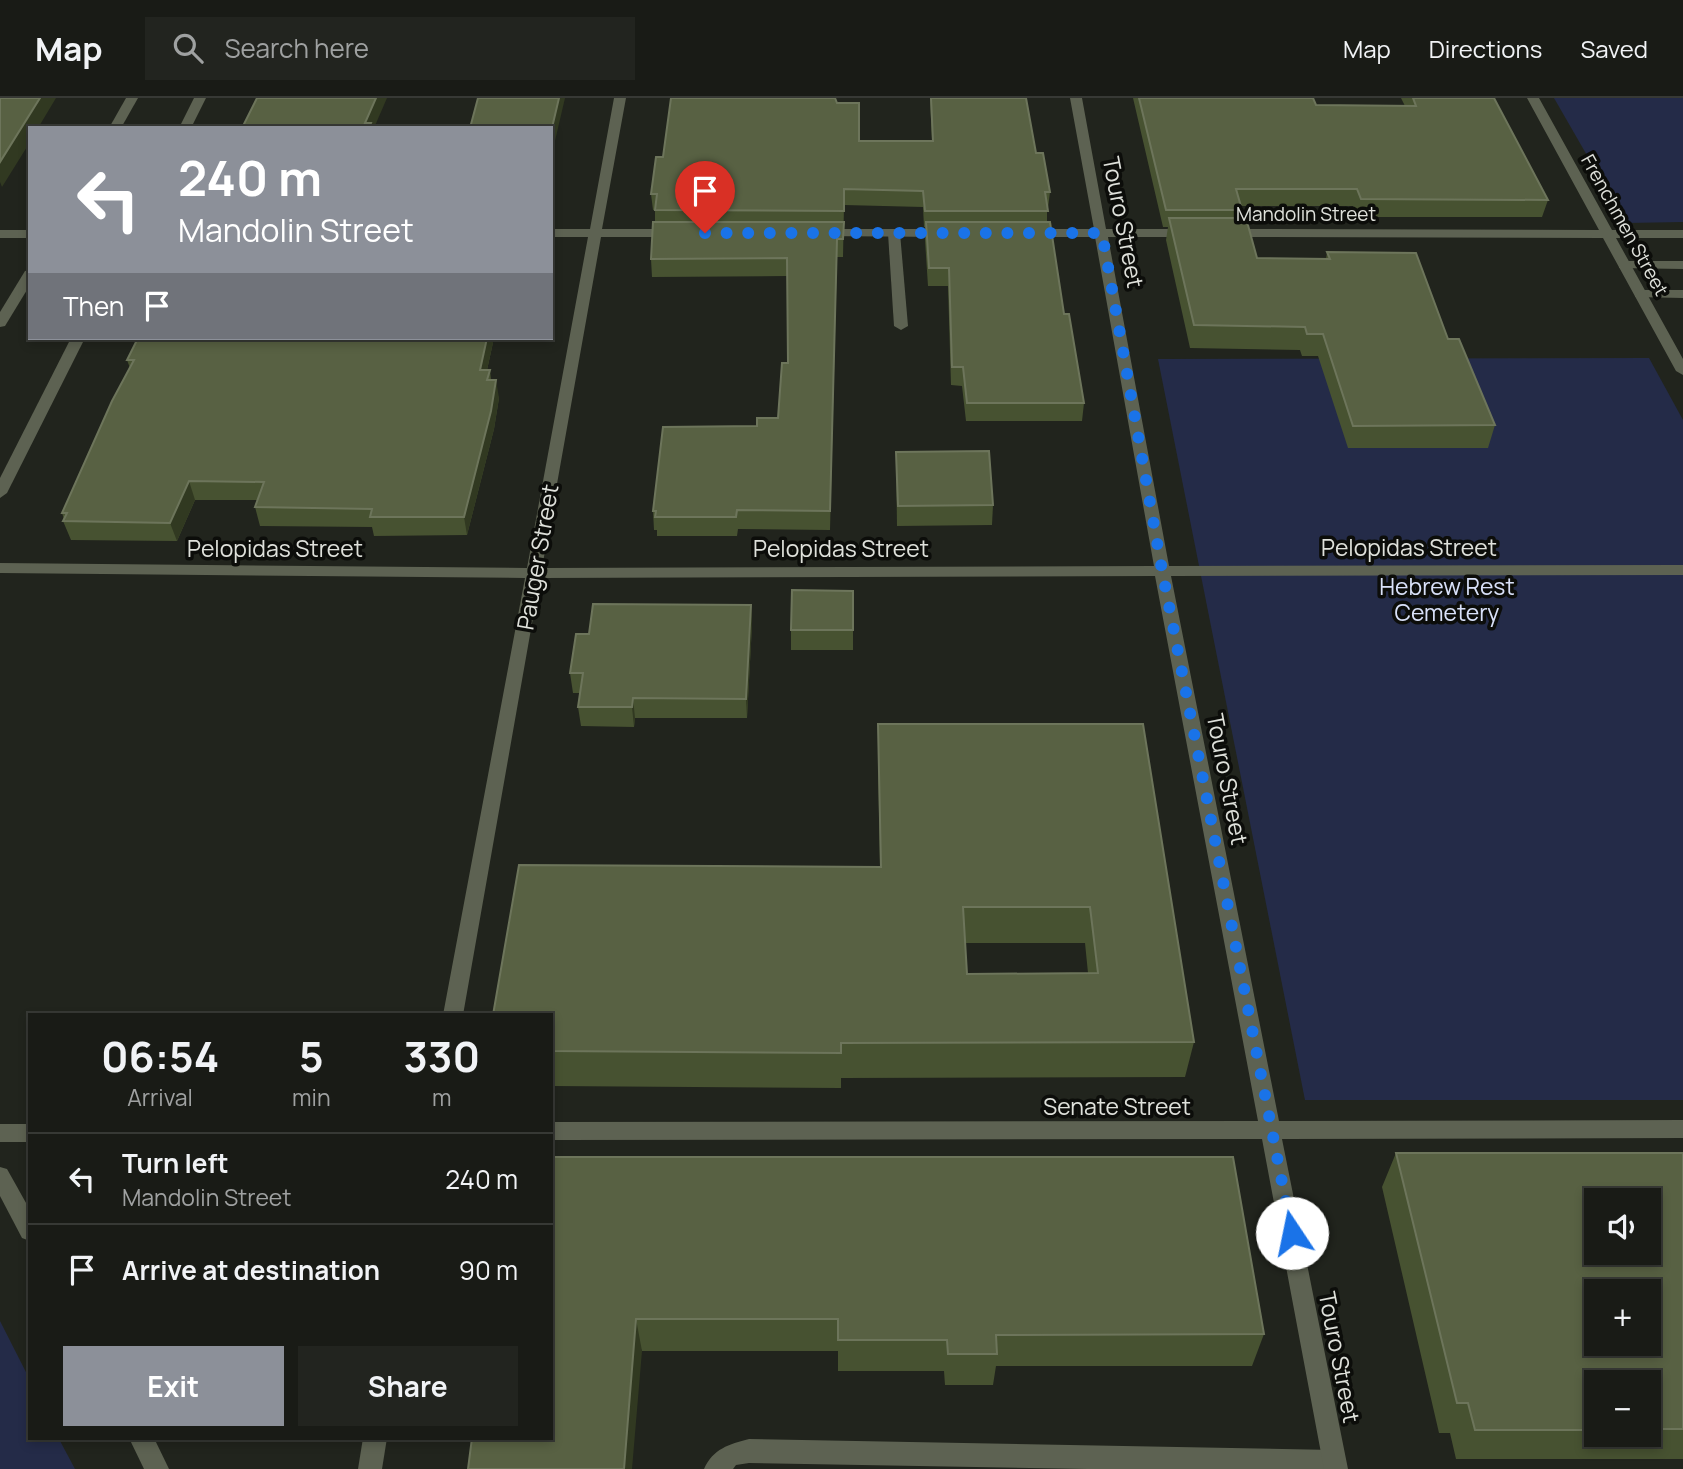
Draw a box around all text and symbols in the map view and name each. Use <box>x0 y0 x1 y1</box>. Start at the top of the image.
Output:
search box <box>145 17 635 80</box>
text: Map <box>35 26 103 71</box>
icon: search <box>169 29 207 67</box>
text: Search here <box>225 30 369 66</box>
text: Map <box>1343 32 1391 65</box>
text: Directions <box>1429 32 1542 65</box>
text: Saved <box>1580 32 1648 65</box>
text: 240 m <box>178 144 322 211</box>
street label: Frenchmen Street <box>1575 150 1675 300</box>
icon: left <box>63 154 154 245</box>
street label: Touro Street <box>1096 154 1152 290</box>
pin <box>675 161 735 233</box>
icon: arrive <box>686 172 724 210</box>
street label: Mandolin Street <box>1236 201 1376 227</box>
text: Mandolin Street <box>178 208 414 252</box>
icon: arrive <box>138 287 176 325</box>
text: Then <box>63 288 124 324</box>
street label: Pauger Street <box>508 482 566 632</box>
street label: Pelopidas Street <box>1321 531 1497 563</box>
street label: Pelopidas Street <box>187 532 363 564</box>
street label: Pelopidas Street <box>753 532 929 564</box>
park label: Hebrew Rest Cemetery <box>1379 570 1515 628</box>
street label: Touro Street <box>1200 711 1256 847</box>
text: 06:54 <box>101 1027 219 1085</box>
text: 5 <box>299 1027 324 1085</box>
text: 330 <box>404 1027 480 1085</box>
text: Arrival <box>127 1081 193 1113</box>
text: min <box>292 1081 331 1113</box>
text: m <box>432 1081 452 1113</box>
street label: Senate Street <box>1043 1090 1191 1122</box>
text: Turn left <box>122 1145 229 1181</box>
icon: left <box>63 1160 101 1198</box>
text: 240 m <box>445 1161 518 1197</box>
text: Mandolin Street <box>122 1181 291 1213</box>
map controls <box>1584 1188 1661 1447</box>
button: sound <box>1584 1188 1661 1265</box>
position arrow <box>1255 1196 1329 1270</box>
icon: arrive <box>63 1251 101 1289</box>
text: Arrive at destination <box>122 1252 380 1288</box>
text: 90 m <box>459 1252 518 1288</box>
button: + <box>1584 1279 1661 1356</box>
street label: Touro Street <box>1312 1289 1368 1425</box>
button: Exit <box>63 1346 284 1426</box>
button: Share <box>298 1346 518 1426</box>
button: − <box>1584 1370 1661 1447</box>

